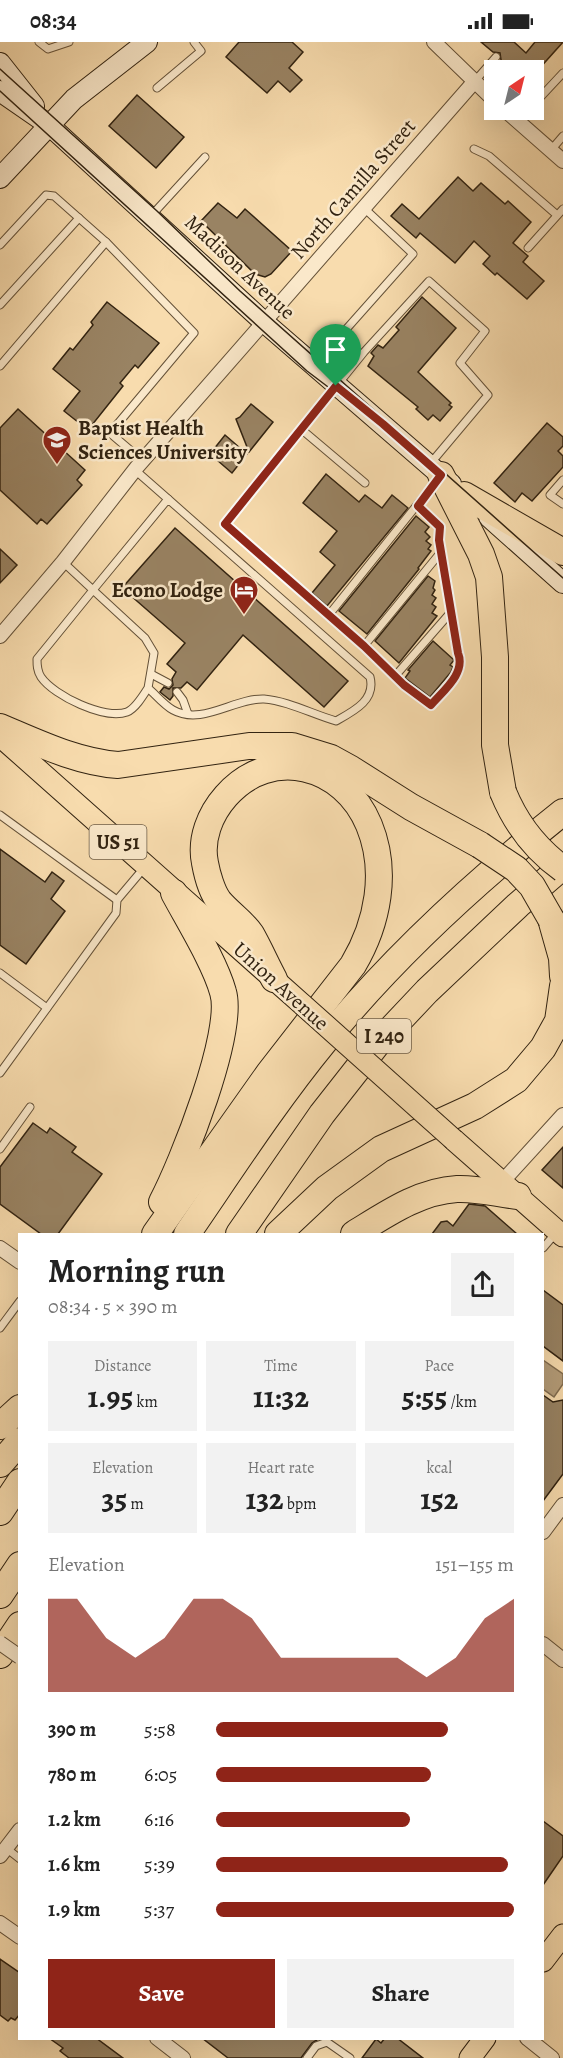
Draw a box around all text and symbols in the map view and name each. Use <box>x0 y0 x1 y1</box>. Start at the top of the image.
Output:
text: 08:34 <box>30 6 77 36</box>
north arrow <box>484 60 544 120</box>
map controls <box>484 60 544 120</box>
street label: North Camilla Street <box>284 113 422 265</box>
street label: Madison Avenue <box>179 208 301 326</box>
pin <box>310 324 361 386</box>
icon: arrive <box>319 333 352 366</box>
place label: Baptist Health Sciences University <box>78 414 248 466</box>
school or university icon: Baptist Health Sciences University <box>41 424 73 466</box>
hotel icon: Econo Lodge <box>228 574 260 616</box>
place label: Econo Lodge <box>111 576 223 604</box>
road number: US 51 <box>90 825 146 859</box>
street label: Union Avenue <box>227 935 335 1037</box>
road number: I 240 <box>357 1019 411 1053</box>
text: Morning run <box>48 1248 225 1293</box>
button: share <box>451 1253 514 1316</box>
text: 08:34 · 5 × 390 m <box>48 1293 178 1320</box>
text: Distance <box>94 1355 151 1377</box>
text: Time <box>264 1355 298 1377</box>
text: Pace <box>424 1355 454 1377</box>
text: 1.95 <box>88 1377 133 1417</box>
text: 11:32 <box>253 1377 309 1417</box>
text: 5:55 <box>402 1377 447 1417</box>
text: km <box>133 1391 158 1413</box>
text: /km <box>447 1391 477 1413</box>
text: Elevation <box>92 1457 153 1479</box>
text: Heart rate <box>248 1457 314 1479</box>
text: kcal <box>427 1457 452 1479</box>
text: 35 <box>102 1479 127 1519</box>
text: 132 <box>245 1479 284 1519</box>
text: 152 <box>420 1479 458 1519</box>
text: m <box>127 1493 144 1515</box>
text: bpm <box>284 1493 317 1515</box>
text: Elevation <box>48 1551 125 1578</box>
text: 151–155 m <box>435 1551 514 1578</box>
text: 390 m <box>48 1716 96 1743</box>
text: 5:58 <box>144 1716 176 1743</box>
text: 780 m <box>48 1761 96 1788</box>
text: 6:05 <box>144 1761 177 1788</box>
text: 1.2 km <box>48 1806 101 1833</box>
text: 6:16 <box>144 1806 174 1833</box>
text: 1.6 km <box>48 1851 101 1878</box>
text: 5:39 <box>144 1851 175 1878</box>
text: 1.9 km <box>48 1896 101 1923</box>
text: 5:37 <box>144 1896 174 1923</box>
button: Save <box>48 1959 275 2028</box>
button: Share <box>287 1959 514 2028</box>

